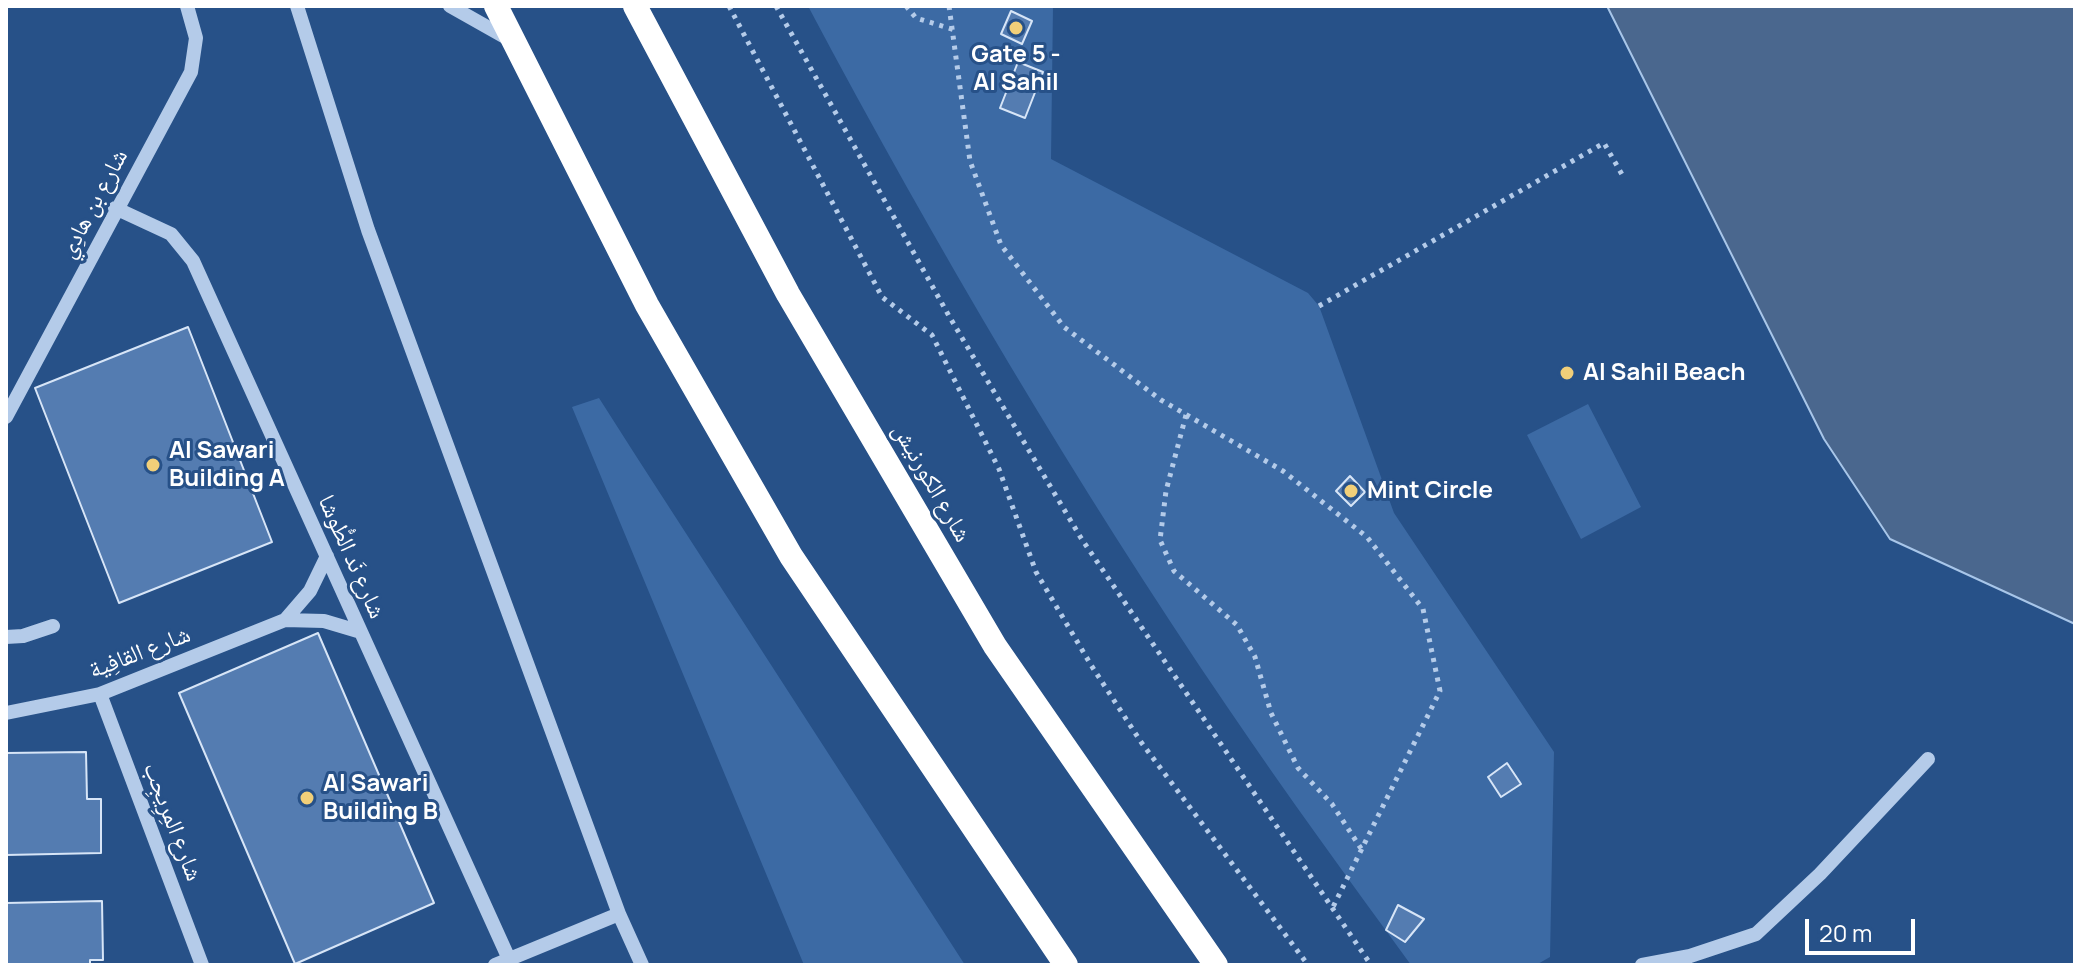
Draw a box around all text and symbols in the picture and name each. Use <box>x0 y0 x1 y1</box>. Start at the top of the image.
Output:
marker: Gate 5 - Al Sahil <box>1007 19 1025 37</box>
place label: Gate 5 - Al Sahil <box>971 41 1061 97</box>
street label: شارع بن هادِي <box>53 145 135 263</box>
place label: Al Sahil Beach <box>1583 359 1746 387</box>
marker: Al Sahil Beach <box>1558 364 1576 382</box>
street label: شارع الكورنيش <box>885 418 977 548</box>
place label: Al Sawari Building A <box>169 437 285 493</box>
marker: Al Sawari Building A <box>144 456 162 474</box>
place label: Mint Circle <box>1367 477 1493 505</box>
marker: Mint Circle <box>1342 482 1360 500</box>
street label: شارع نَد الطُّوشا <box>311 491 391 623</box>
street label: شارع القافِية <box>85 621 195 685</box>
street label: شارع المِرِيجِب <box>136 759 208 885</box>
place label: Al Sawari Building B <box>323 770 438 826</box>
marker: Al Sawari Building B <box>298 789 316 807</box>
scale bar <box>1809 903 1919 953</box>
text: 20 m <box>1819 916 1872 949</box>

